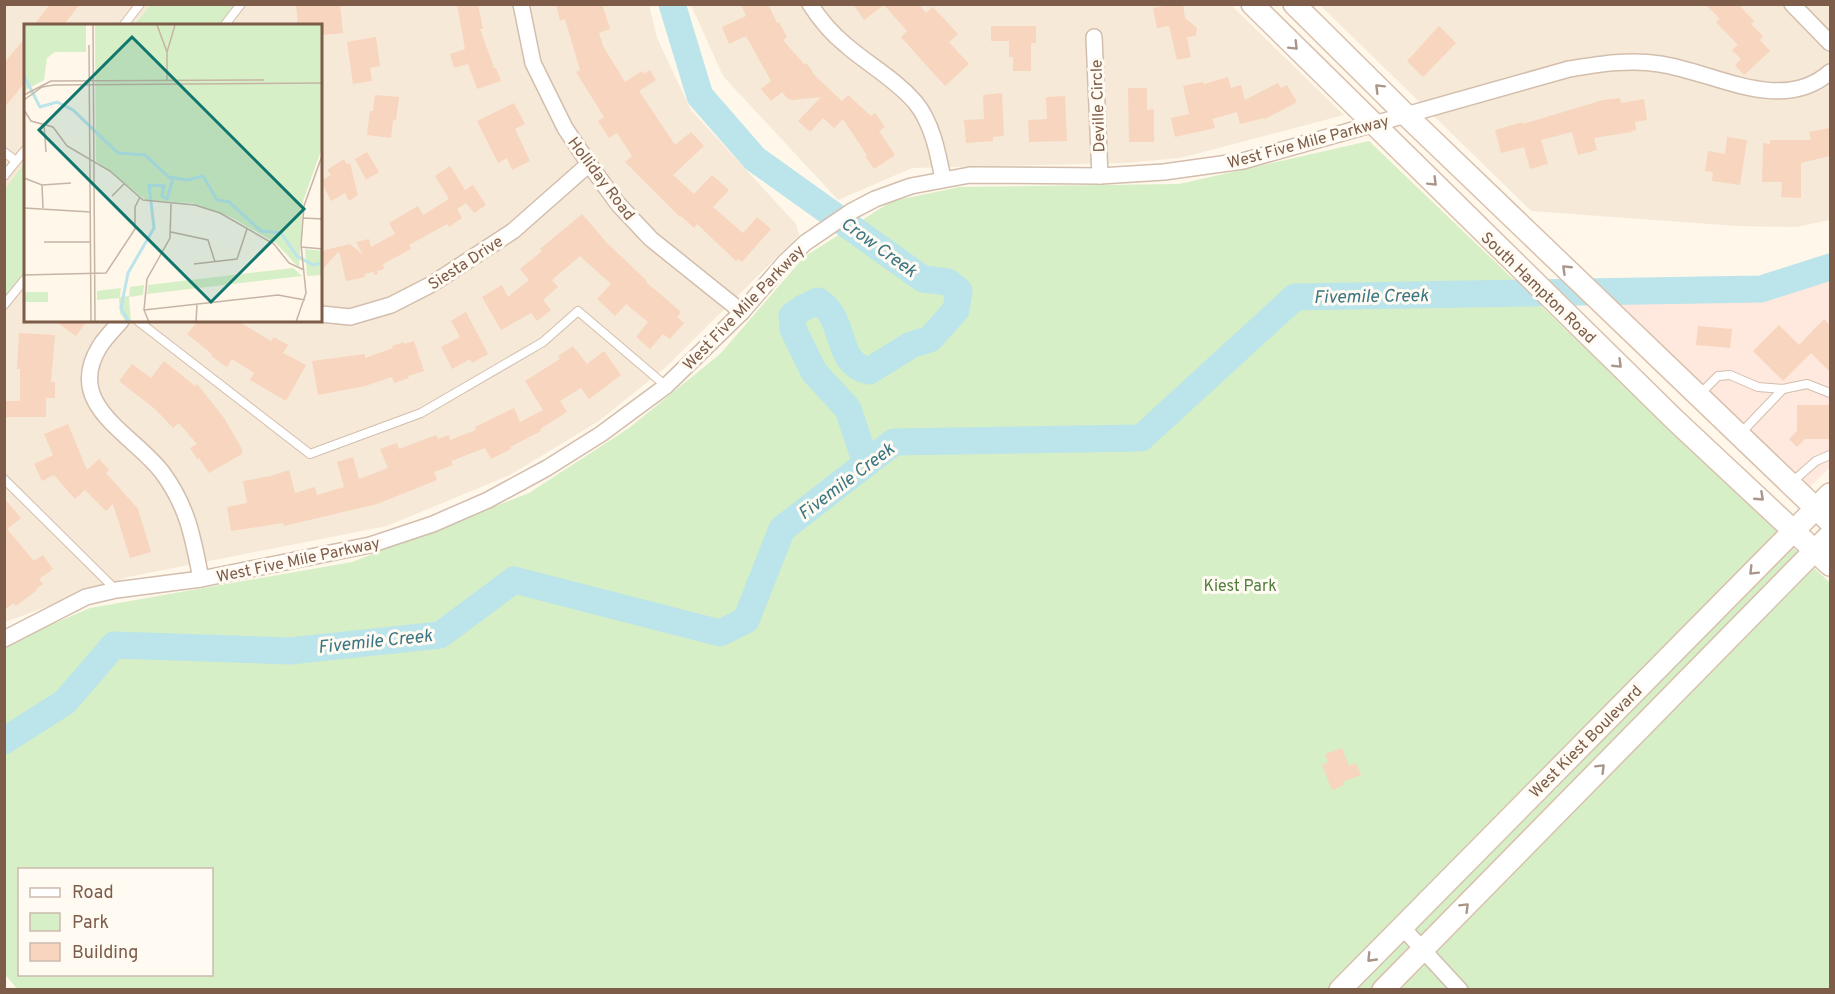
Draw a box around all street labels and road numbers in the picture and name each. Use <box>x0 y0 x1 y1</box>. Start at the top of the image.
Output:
street label: Deville Circle <box>1087 59 1111 153</box>
street label: West Five Mile Parkway <box>1225 112 1392 174</box>
street label: Holliday Road <box>563 134 638 225</box>
street label: South Hampton Road <box>1476 228 1599 349</box>
street label: Siesta Drive <box>425 232 507 295</box>
street label: West Five Mile Parkway <box>679 242 810 375</box>
street label: West Five Mile Parkway <box>215 534 382 588</box>
street label: West Kiest Boulevard <box>1526 682 1647 803</box>

